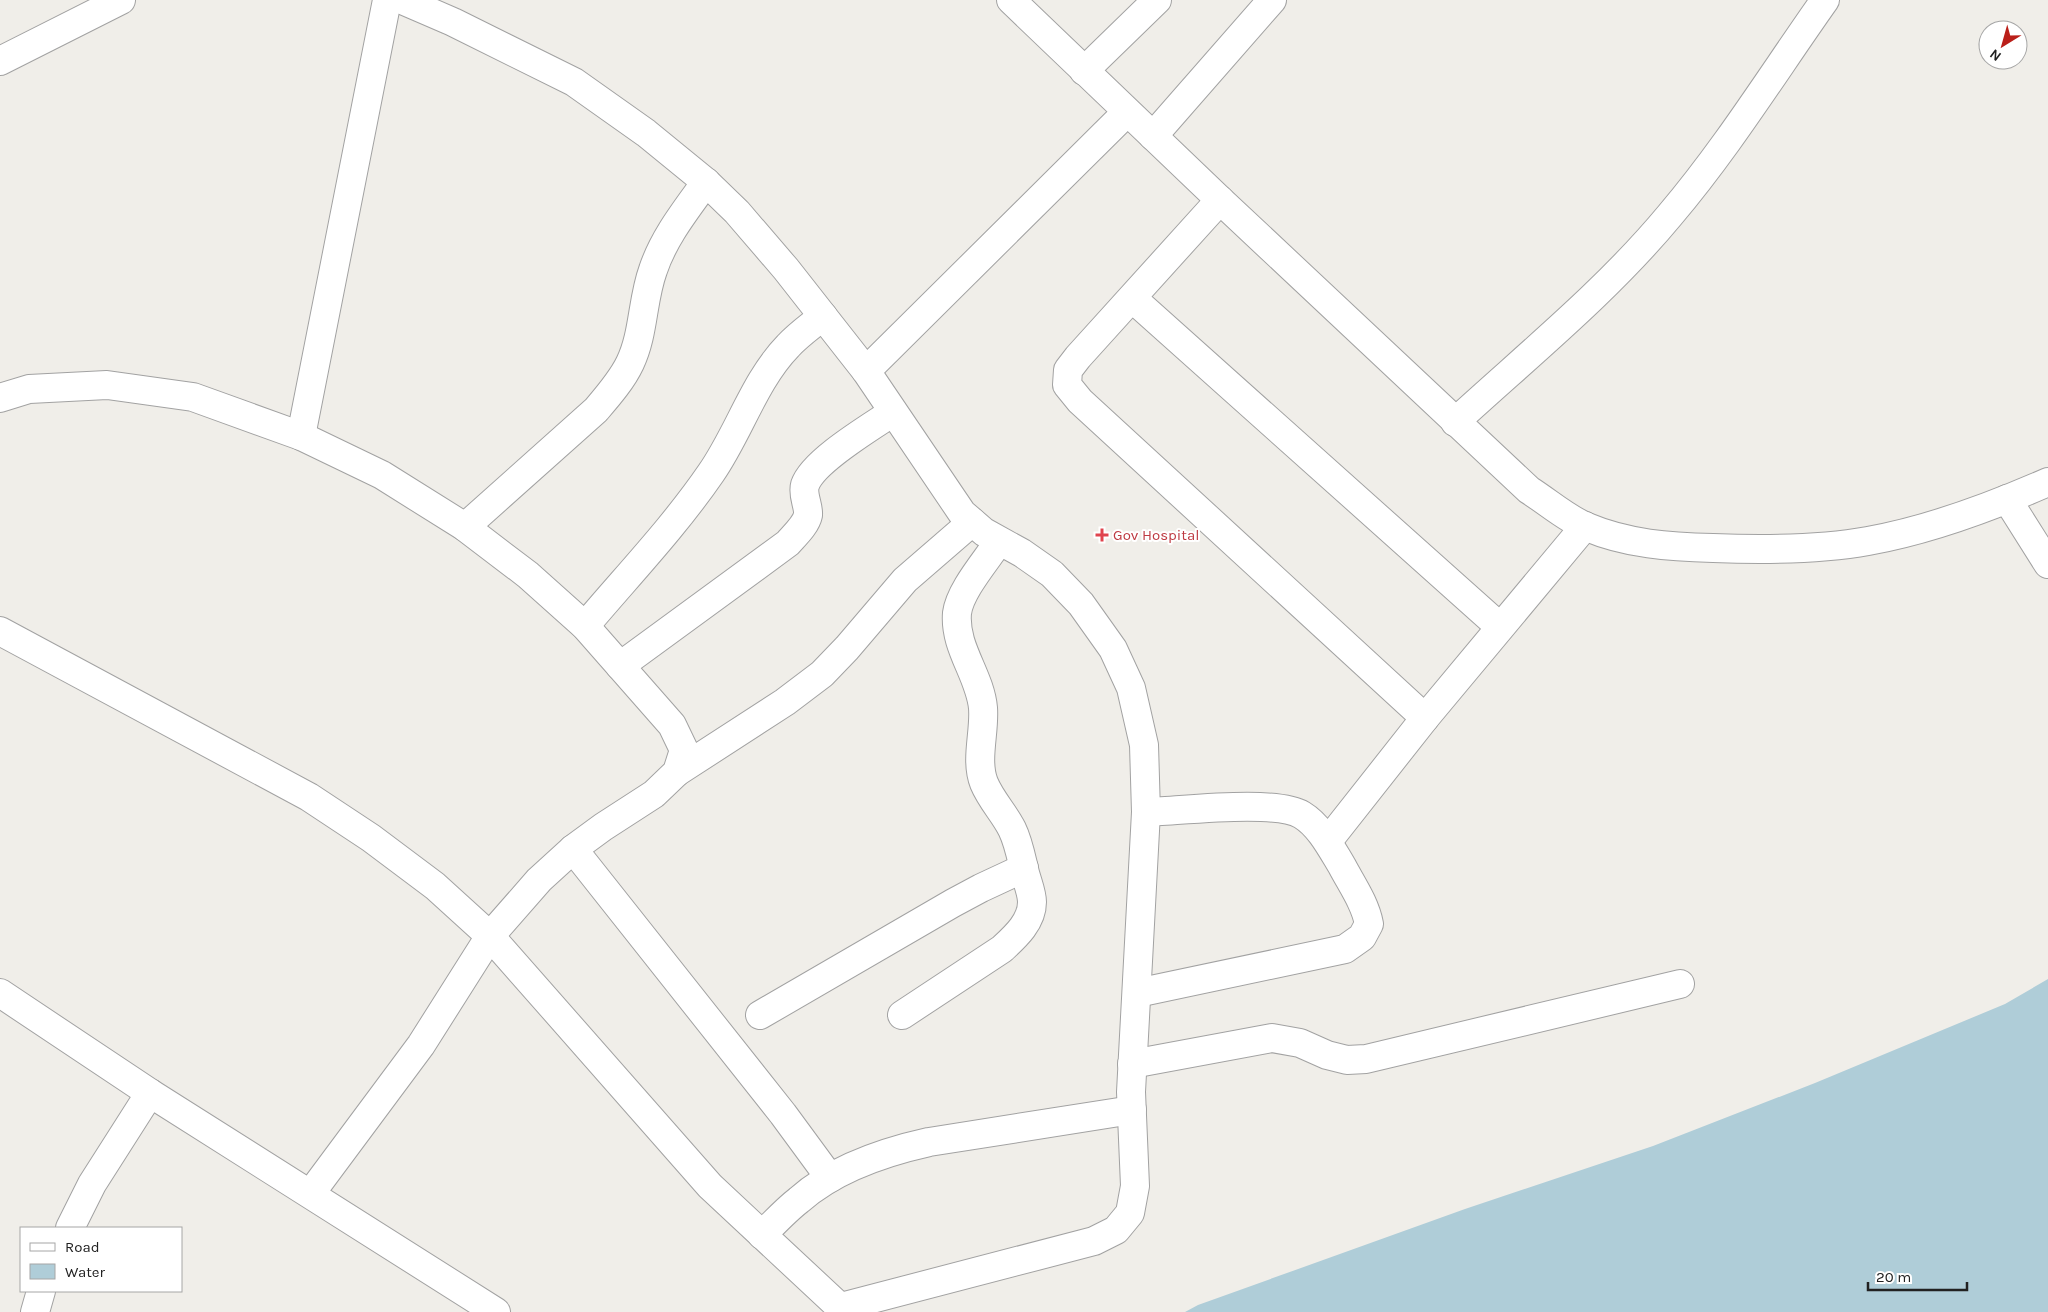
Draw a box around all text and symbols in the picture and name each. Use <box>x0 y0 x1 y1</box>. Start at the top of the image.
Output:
north arrow <box>1978 20 2028 70</box>
text: N <box>1986 45 2005 65</box>
place label: Gov Hospital <box>1113 526 1199 544</box>
marker: Gov Hospital <box>1095 528 1109 542</box>
legend <box>20 1227 182 1292</box>
text: Road <box>65 1238 100 1256</box>
scale bar <box>1868 1260 1967 1292</box>
text: Water <box>65 1263 106 1281</box>
text: 20 m <box>1876 1268 1911 1286</box>

